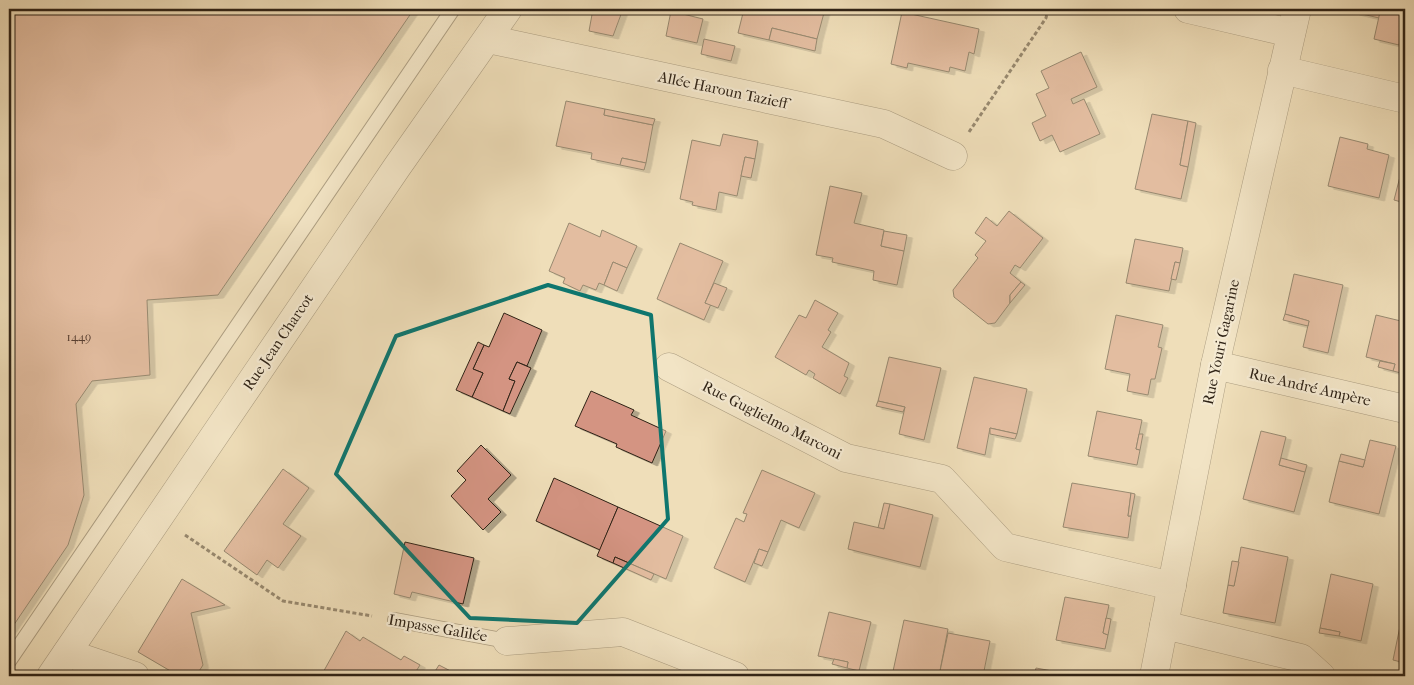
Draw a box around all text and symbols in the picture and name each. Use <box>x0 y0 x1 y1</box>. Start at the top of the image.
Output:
street label: Allée Haroun Tazieff <box>656 67 792 113</box>
street label: Rue Youri Gagarine <box>1199 277 1243 406</box>
street label: Rue Jean Charcot <box>239 290 317 394</box>
house number: 1449 <box>67 330 91 344</box>
street label: Rue André Ampère <box>1247 364 1373 410</box>
street label: Rue Guglielmo Marconi <box>699 377 845 463</box>
street label: Impasse Galilée <box>387 610 489 646</box>

